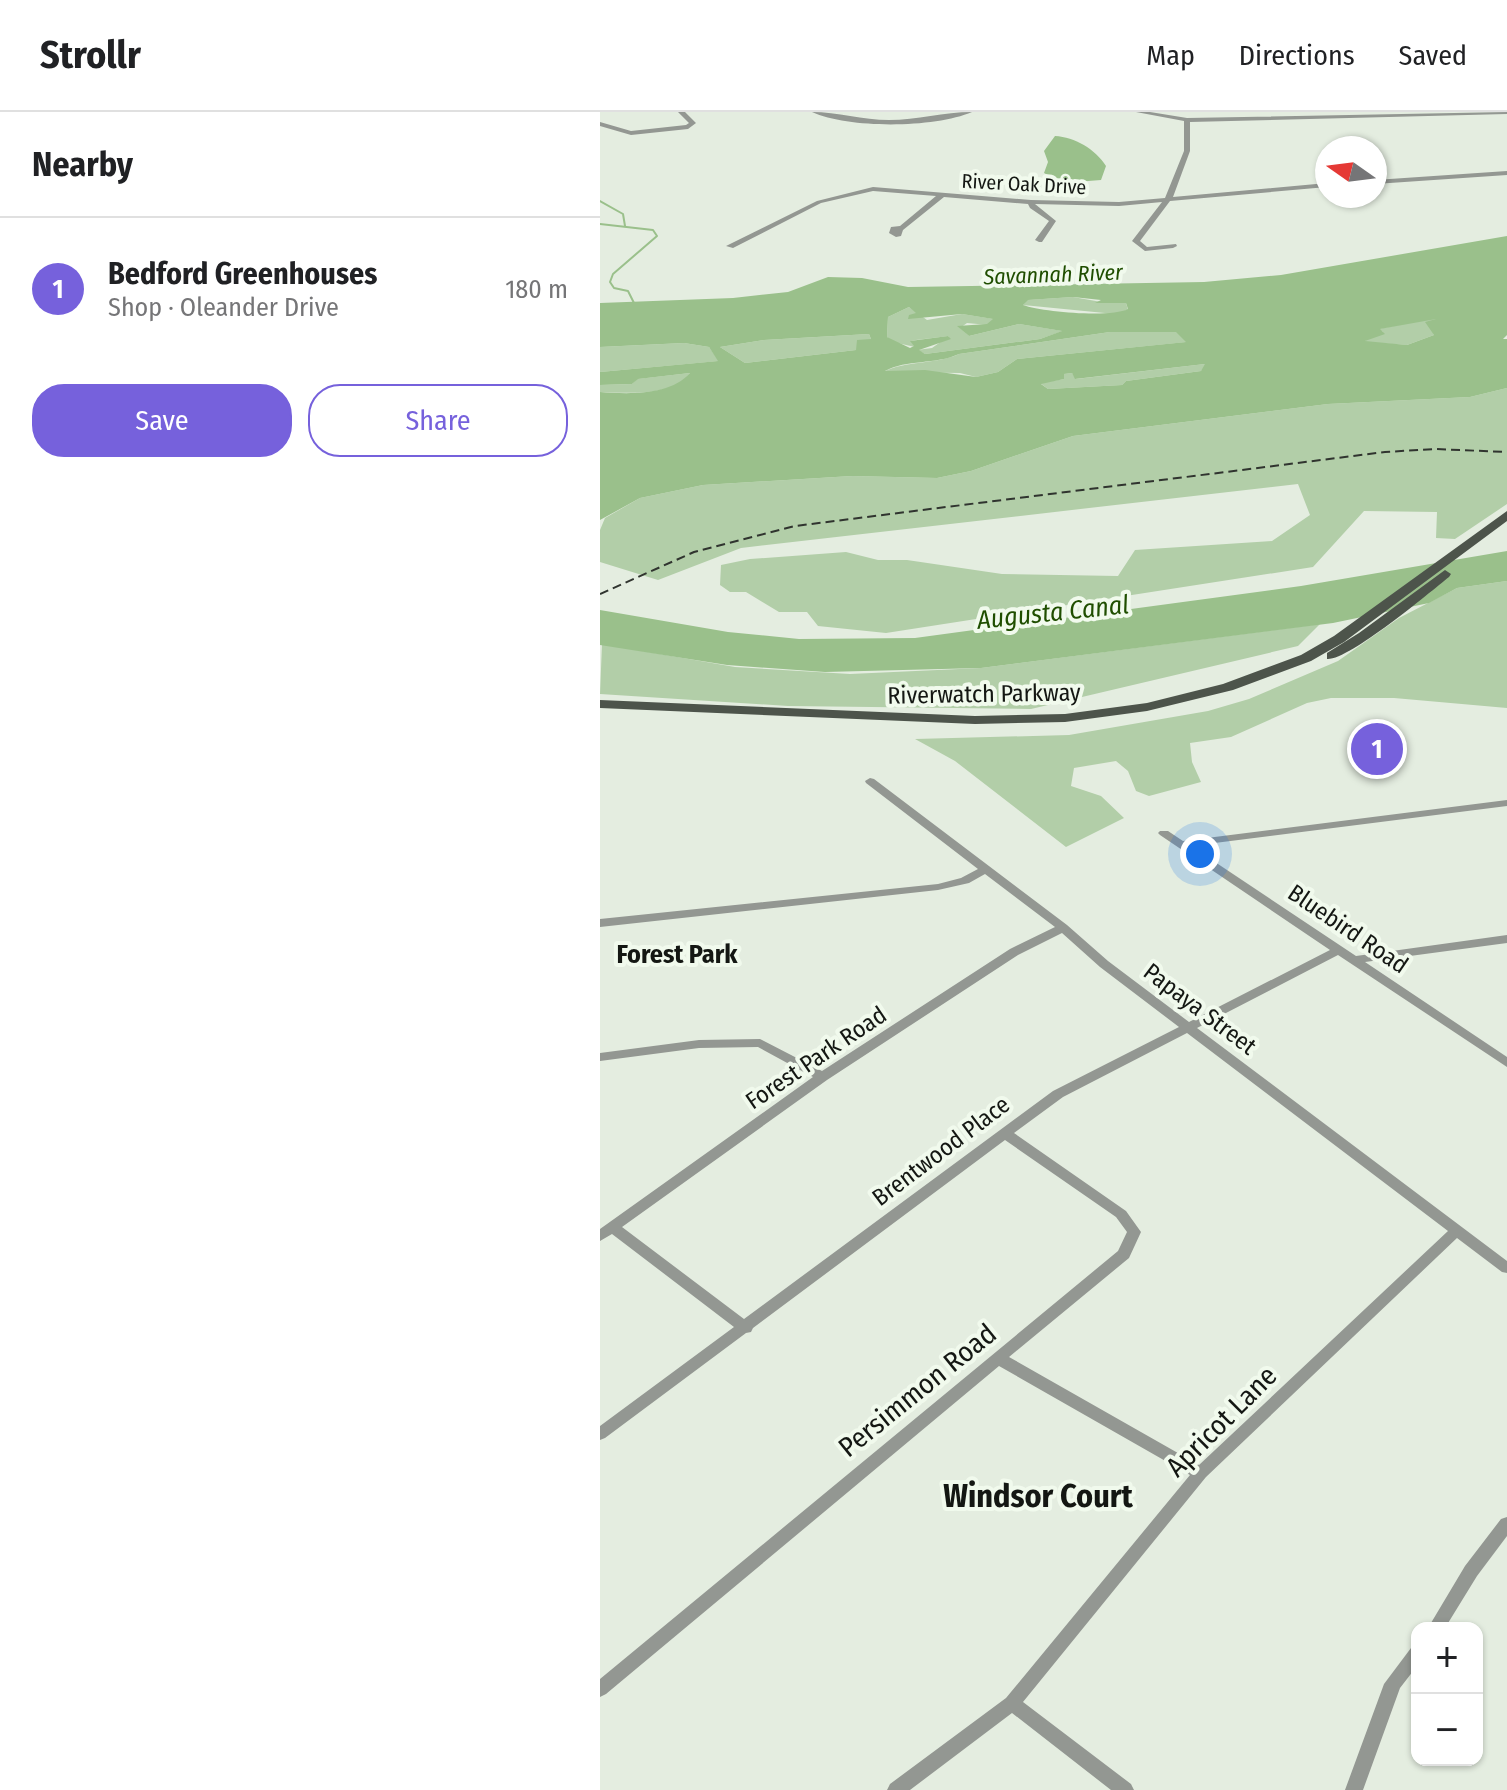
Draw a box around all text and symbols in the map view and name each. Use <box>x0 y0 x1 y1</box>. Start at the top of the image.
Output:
text: Strollr <box>40 32 141 78</box>
text: Map <box>1146 39 1195 72</box>
text: Directions <box>1239 39 1355 72</box>
text: Saved <box>1399 39 1467 72</box>
north arrow <box>1315 136 1387 208</box>
text: Nearby <box>32 144 133 185</box>
street label: River Oak Drive <box>961 169 1087 199</box>
text: Bedford Greenhouses <box>108 256 377 292</box>
water label: Savannah River <box>982 259 1124 290</box>
text: 1 <box>53 274 64 305</box>
text: 180 m <box>505 274 568 305</box>
text: Shop · Oleander Drive <box>108 292 339 323</box>
button: Save <box>32 384 292 457</box>
button: Share <box>308 384 568 457</box>
water label: Augusta Canal <box>975 589 1131 636</box>
street label: Riverwatch Parkway <box>887 678 1081 710</box>
pin: 1 <box>1351 719 1403 779</box>
your location <box>1180 834 1220 874</box>
street label: Bluebird Road <box>1283 879 1413 979</box>
district label: Forest Park <box>617 939 738 970</box>
street label: Papaya Street <box>1138 958 1262 1061</box>
street label: Forest Park Road <box>740 1001 892 1115</box>
street label: Brentwood Place <box>867 1090 1015 1212</box>
street label: Persimmon Road <box>832 1317 1003 1464</box>
street label: Apricot Lane <box>1159 1359 1284 1484</box>
district label: Windsor Court <box>943 1477 1133 1515</box>
map controls <box>1411 1622 1483 1766</box>
button: + <box>1411 1622 1483 1694</box>
button: − <box>1411 1694 1483 1766</box>

